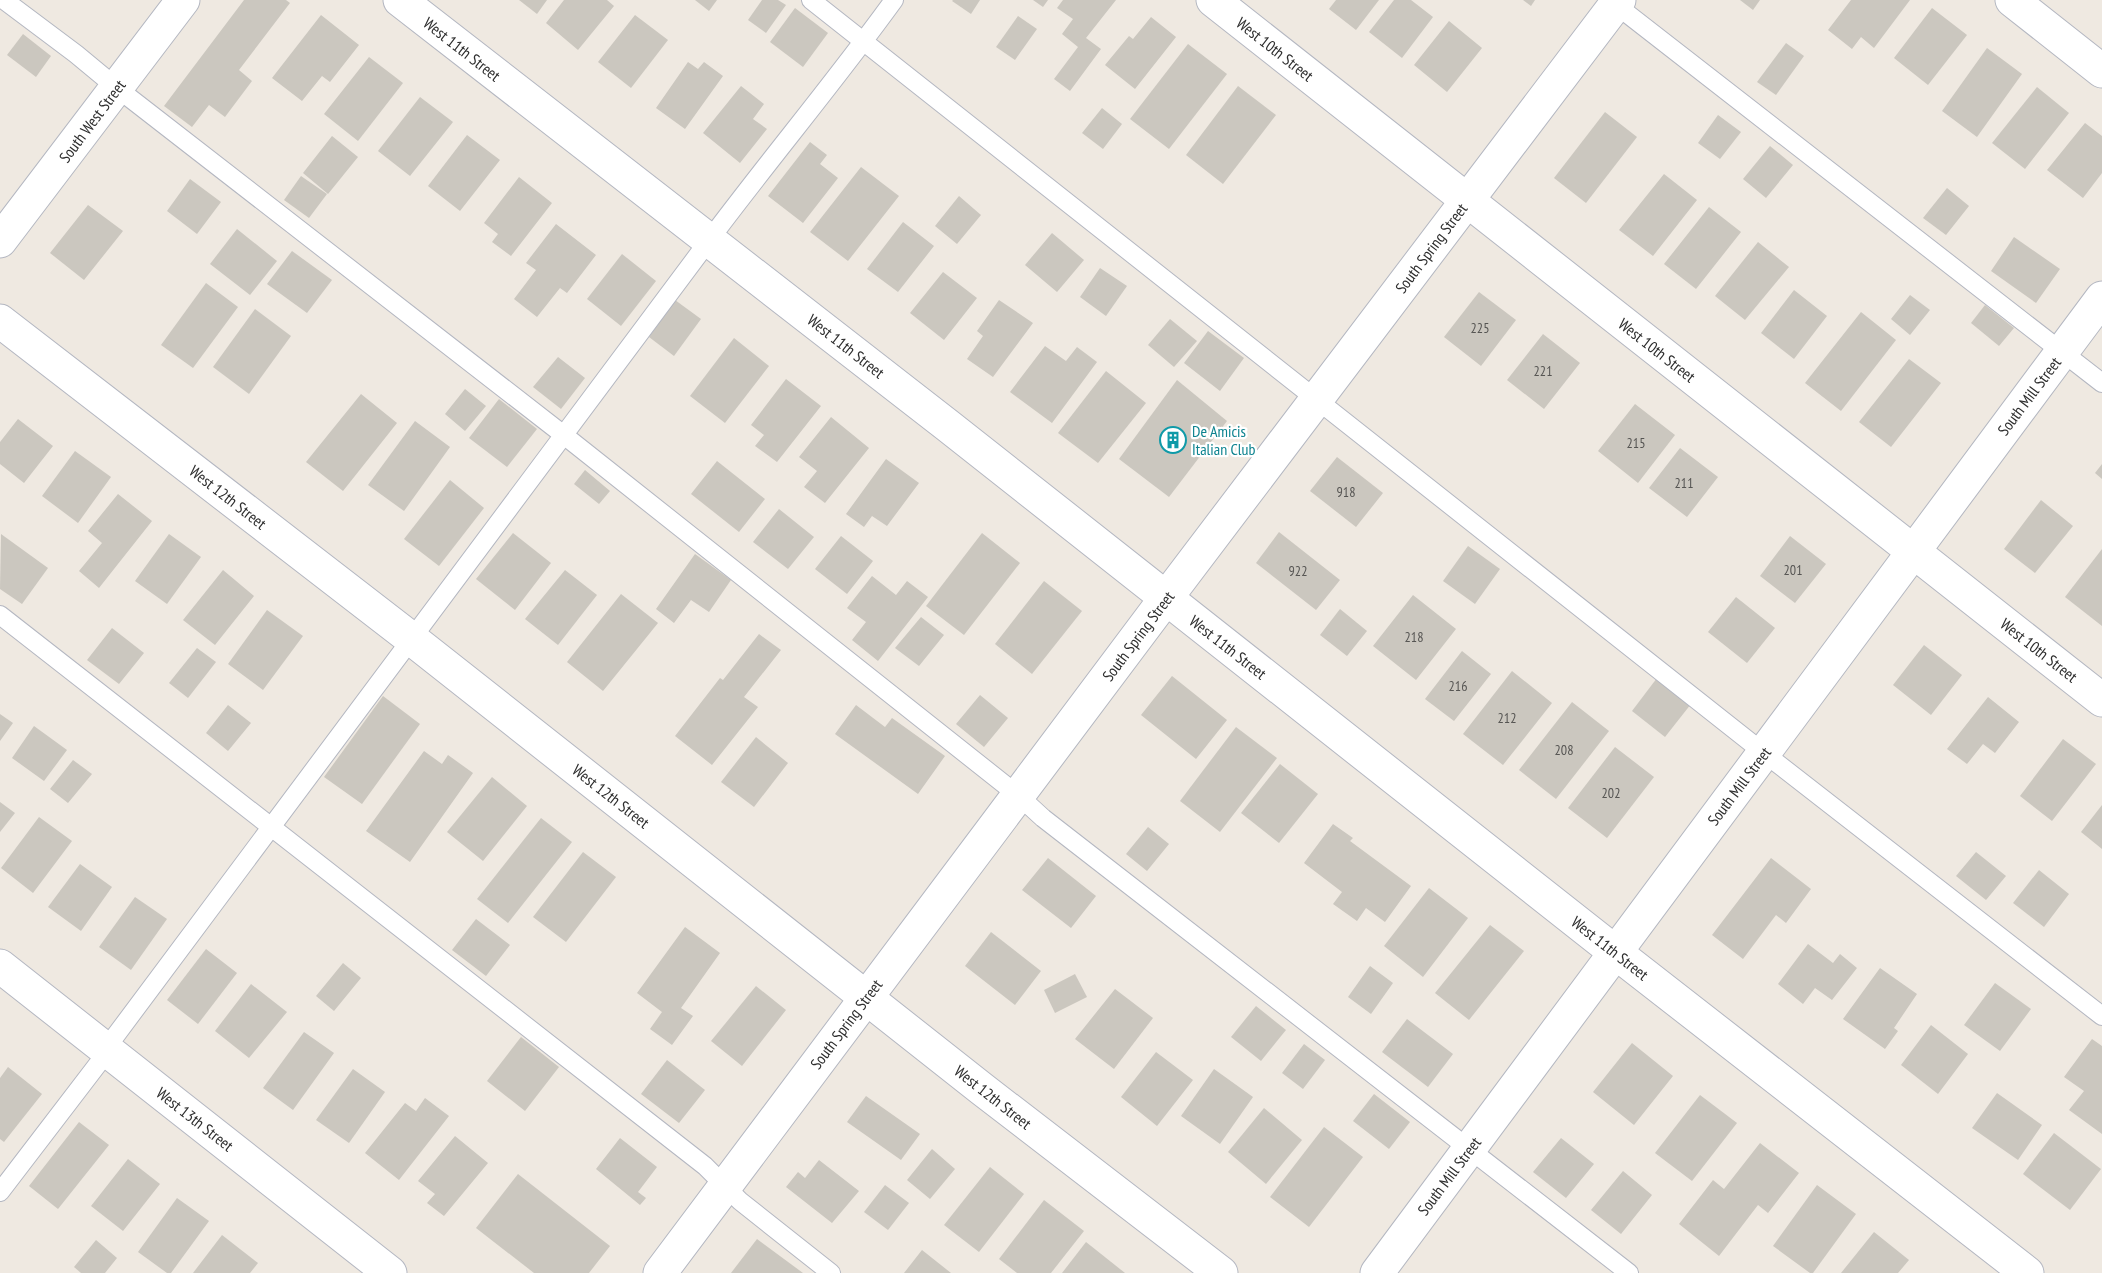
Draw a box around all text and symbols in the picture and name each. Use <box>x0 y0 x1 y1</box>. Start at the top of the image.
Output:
street label: West 11th Street <box>419 13 505 86</box>
street label: West 10th Street <box>1232 13 1318 86</box>
street label: South West Street <box>54 75 130 166</box>
street label: South Spring Street <box>1391 199 1472 297</box>
street label: West 11th Street <box>803 310 889 383</box>
street label: West 10th Street <box>1614 314 1700 387</box>
house number: 225 <box>1471 319 1489 337</box>
street label: South Mill Street <box>1993 352 2065 439</box>
house number: 221 <box>1534 362 1552 380</box>
place label: De Amicis Italian Club <box>1192 421 1256 459</box>
building icon: De Amicis Italian Club <box>1158 425 1188 455</box>
house number: 215 <box>1627 434 1645 452</box>
street label: West 12th Street <box>185 461 271 534</box>
house number: 211 <box>1675 474 1693 492</box>
house number: 918 <box>1337 483 1355 501</box>
house number: 201 <box>1784 561 1802 579</box>
house number: 922 <box>1289 562 1307 580</box>
street label: South Spring Street <box>1098 587 1179 685</box>
street label: West 11th Street <box>1185 611 1271 684</box>
street label: West 10th Street <box>1996 614 2082 687</box>
house number: 218 <box>1405 628 1423 646</box>
house number: 216 <box>1449 677 1467 695</box>
house number: 212 <box>1498 709 1516 727</box>
house number: 208 <box>1555 741 1573 759</box>
street label: South Mill Street <box>1703 742 1775 829</box>
street label: West 12th Street <box>568 760 654 833</box>
house number: 202 <box>1602 784 1620 802</box>
street label: West 11th Street <box>1567 912 1653 985</box>
street label: South Spring Street <box>806 975 887 1073</box>
street label: West 12th Street <box>950 1061 1036 1134</box>
street label: West 13th Street <box>152 1083 238 1156</box>
street label: South Mill Street <box>1413 1132 1485 1219</box>

